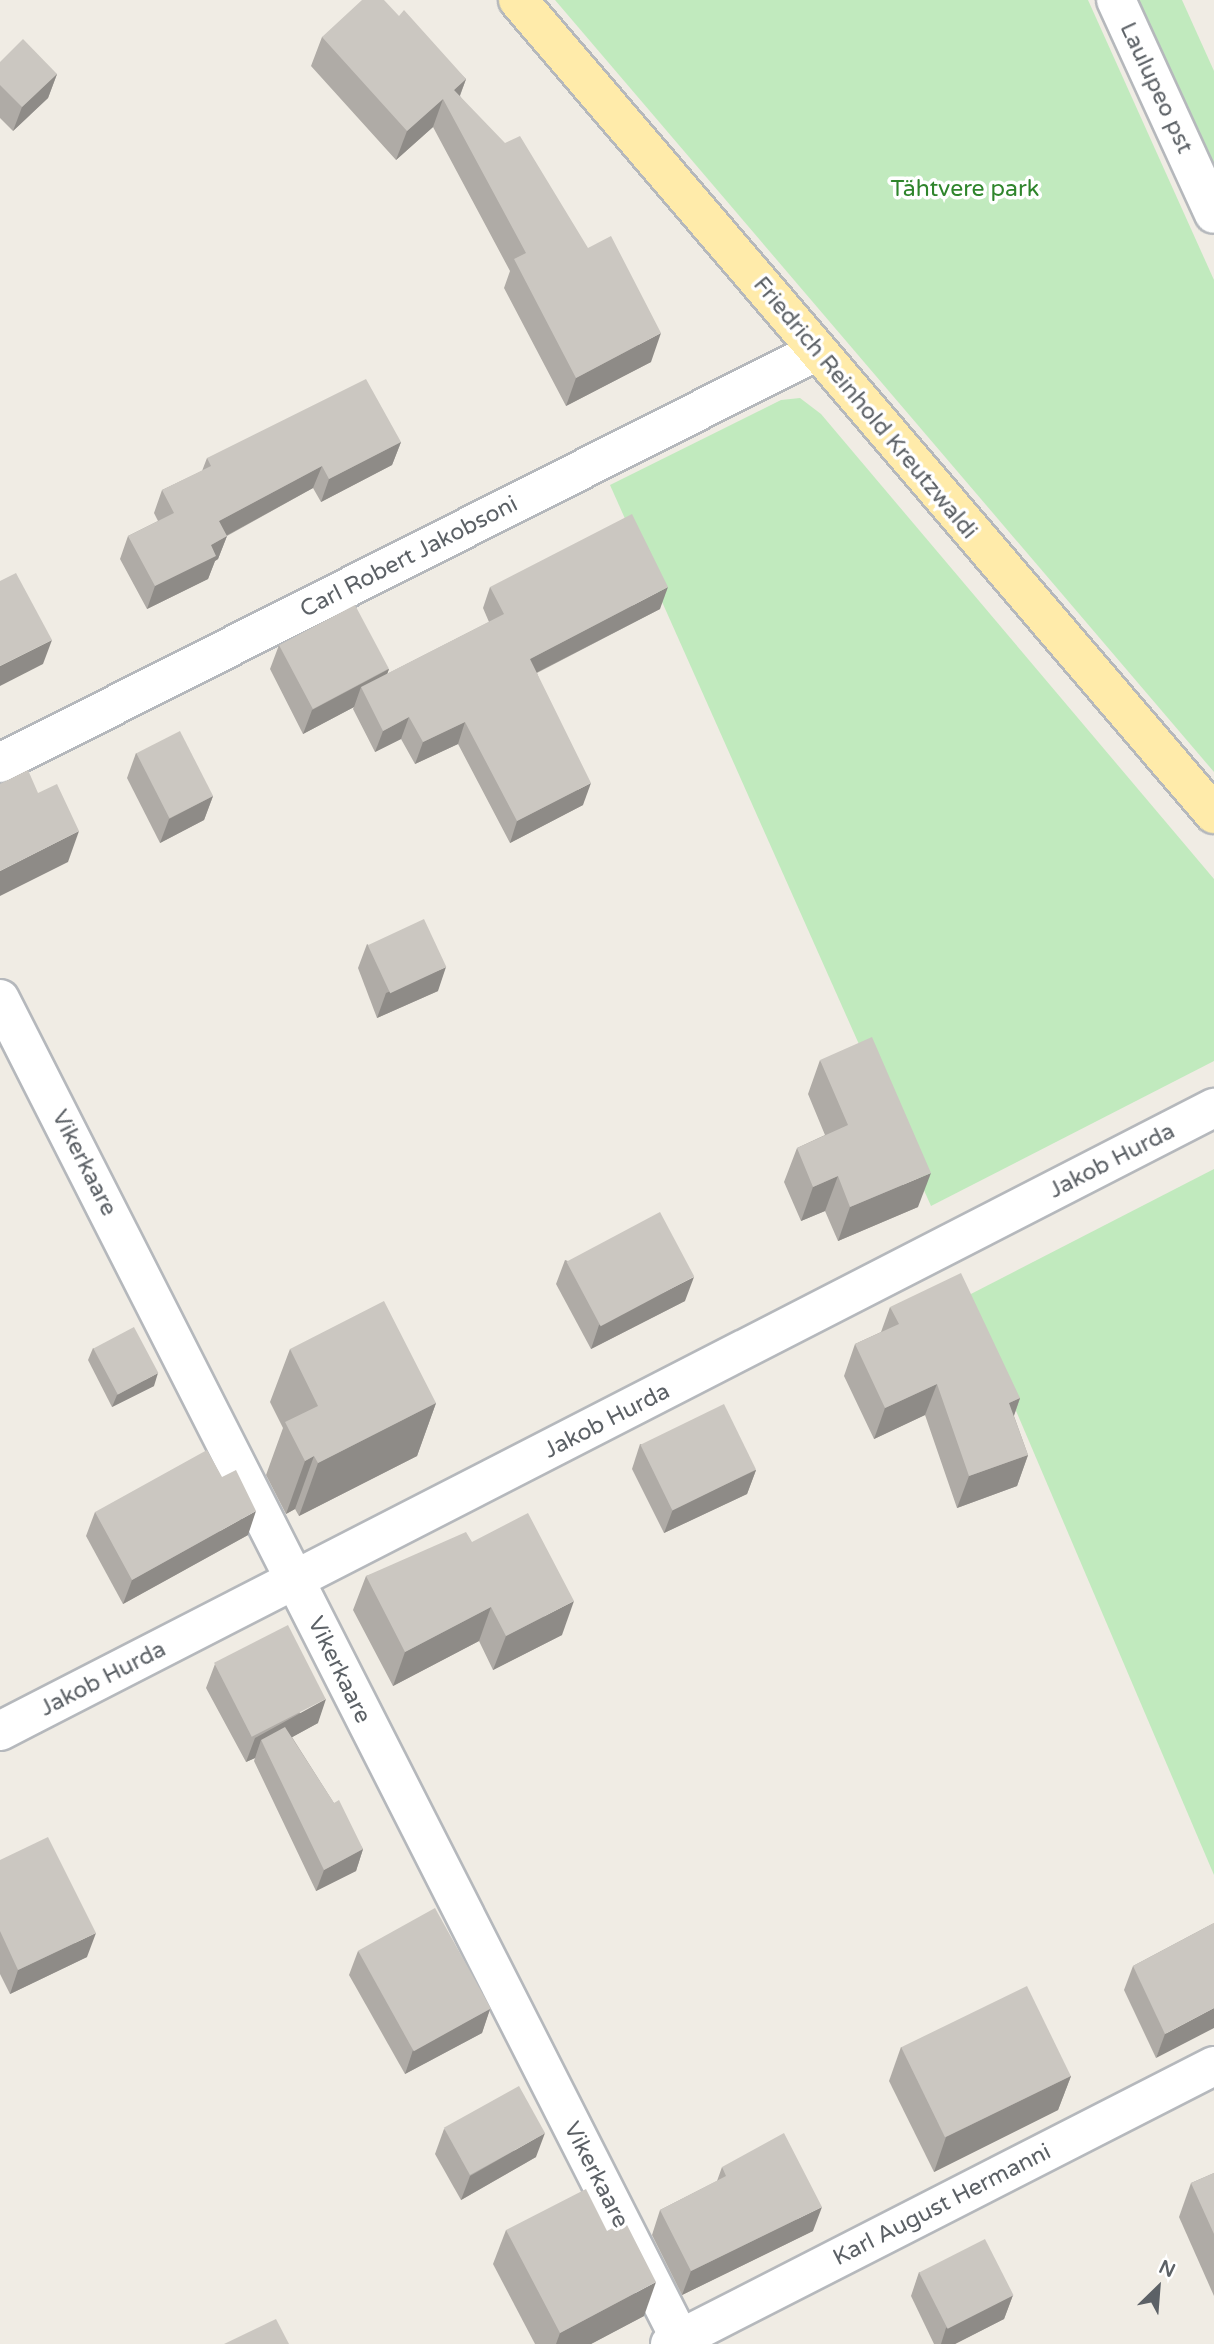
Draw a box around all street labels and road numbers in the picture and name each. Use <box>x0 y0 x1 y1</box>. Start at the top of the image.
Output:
street label: Laulupeo pst <box>1114 18 1198 158</box>
street label: Friedrich Reinhold Kreutzwaldi <box>747 271 983 545</box>
street label: Carl Robert Jakobsoni <box>296 490 522 624</box>
street label: Vikerkaare <box>46 1105 122 1221</box>
street label: Jakob Hurda <box>1045 1118 1179 1204</box>
street label: Jakob Hurda <box>540 1378 674 1464</box>
street label: Vikerkaare <box>301 1612 377 1728</box>
street label: Jakob Hurda <box>36 1636 170 1722</box>
street label: Vikerkaare <box>558 2117 634 2233</box>
street label: Karl August Hermanni <box>829 2138 1055 2272</box>

